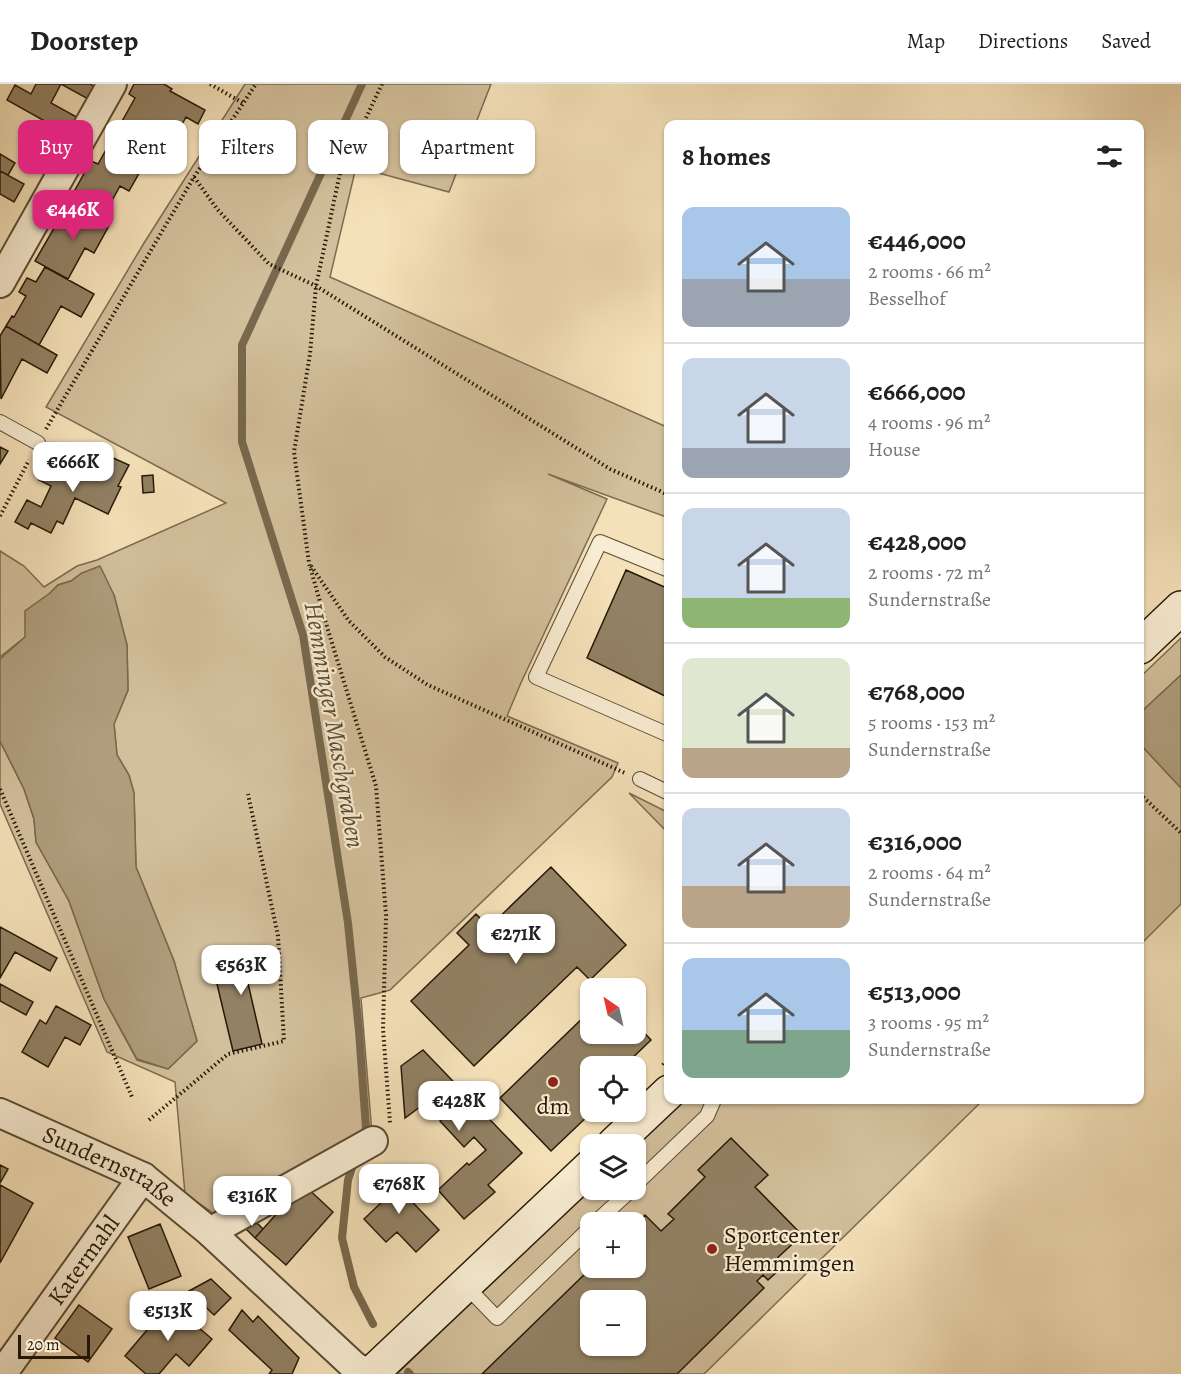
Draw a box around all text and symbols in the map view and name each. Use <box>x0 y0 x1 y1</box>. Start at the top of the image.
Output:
text: Doorstep <box>30 22 138 60</box>
text: Map <box>907 27 945 55</box>
text: Directions <box>978 27 1068 55</box>
text: Saved <box>1101 27 1151 55</box>
chip: Buy <box>18 120 93 174</box>
chip: Rent <box>105 120 187 174</box>
chip: Filters <box>199 120 296 174</box>
chip: New <box>308 120 388 174</box>
chip: Apartment <box>400 120 535 174</box>
text: 8 homes <box>682 139 771 174</box>
icon: filters <box>1093 140 1126 173</box>
pin: €446K <box>31 190 115 241</box>
text: €446K <box>47 196 99 223</box>
text: €446,000 <box>868 223 966 258</box>
icon: home <box>730 231 802 303</box>
text: 2 rooms · 66 m² <box>868 258 991 285</box>
text: Besselhof <box>868 285 946 312</box>
text: €666,000 <box>868 374 966 409</box>
icon: home <box>730 382 802 454</box>
text: 4 rooms · 96 m² <box>868 409 990 436</box>
text: House <box>868 436 920 463</box>
pin: €666K <box>31 442 115 493</box>
text: €666K <box>47 448 99 475</box>
text: €428,000 <box>868 524 966 559</box>
icon: home <box>730 532 802 604</box>
text: 2 rooms · 72 m² <box>868 559 990 586</box>
text: Sundernstraße <box>868 586 991 613</box>
water label: Hemminger Maschgraben <box>296 599 373 851</box>
text: €768,000 <box>868 674 965 709</box>
icon: home <box>730 682 802 754</box>
text: 5 rooms · 153 m² <box>868 709 995 736</box>
text: Sundernstraße <box>868 736 991 763</box>
text: €316,000 <box>868 824 962 859</box>
icon: home <box>730 832 802 904</box>
text: 2 rooms · 64 m² <box>868 859 991 886</box>
text: Sundernstraße <box>868 886 991 913</box>
pin: €271K <box>474 914 558 965</box>
text: €271K <box>491 920 541 947</box>
pin: €563K <box>199 945 283 996</box>
text: €563K <box>215 951 267 978</box>
text: €513,000 <box>868 974 961 1009</box>
north arrow <box>580 978 646 1044</box>
map controls <box>580 978 646 1356</box>
icon: home <box>730 982 802 1054</box>
text: 3 rooms · 95 m² <box>868 1009 989 1036</box>
text: Sundernstraße <box>868 1036 991 1063</box>
button: locate <box>580 1056 646 1122</box>
marker: dm <box>546 1075 560 1089</box>
pin: €428K <box>417 1081 501 1132</box>
text: €428K <box>432 1087 486 1114</box>
place label: dm <box>537 1090 569 1122</box>
street label: Sundernstraße <box>37 1118 183 1214</box>
button: layers <box>580 1134 646 1200</box>
pin: €768K <box>357 1164 441 1215</box>
text: €768K <box>373 1170 425 1197</box>
pin: €316K <box>210 1176 294 1227</box>
text: €316K <box>227 1182 277 1209</box>
street label: Katermahl <box>40 1209 127 1312</box>
button: + <box>580 1212 646 1278</box>
place label: Sportcenter Hemmimgen <box>724 1219 855 1279</box>
marker: Sportcenter Hemmimgen <box>705 1242 719 1256</box>
button: − <box>580 1290 646 1356</box>
pin: €513K <box>126 1291 210 1342</box>
text: €513K <box>144 1297 192 1324</box>
scale bar <box>18 1332 90 1360</box>
text: 20 m <box>27 1334 60 1356</box>

